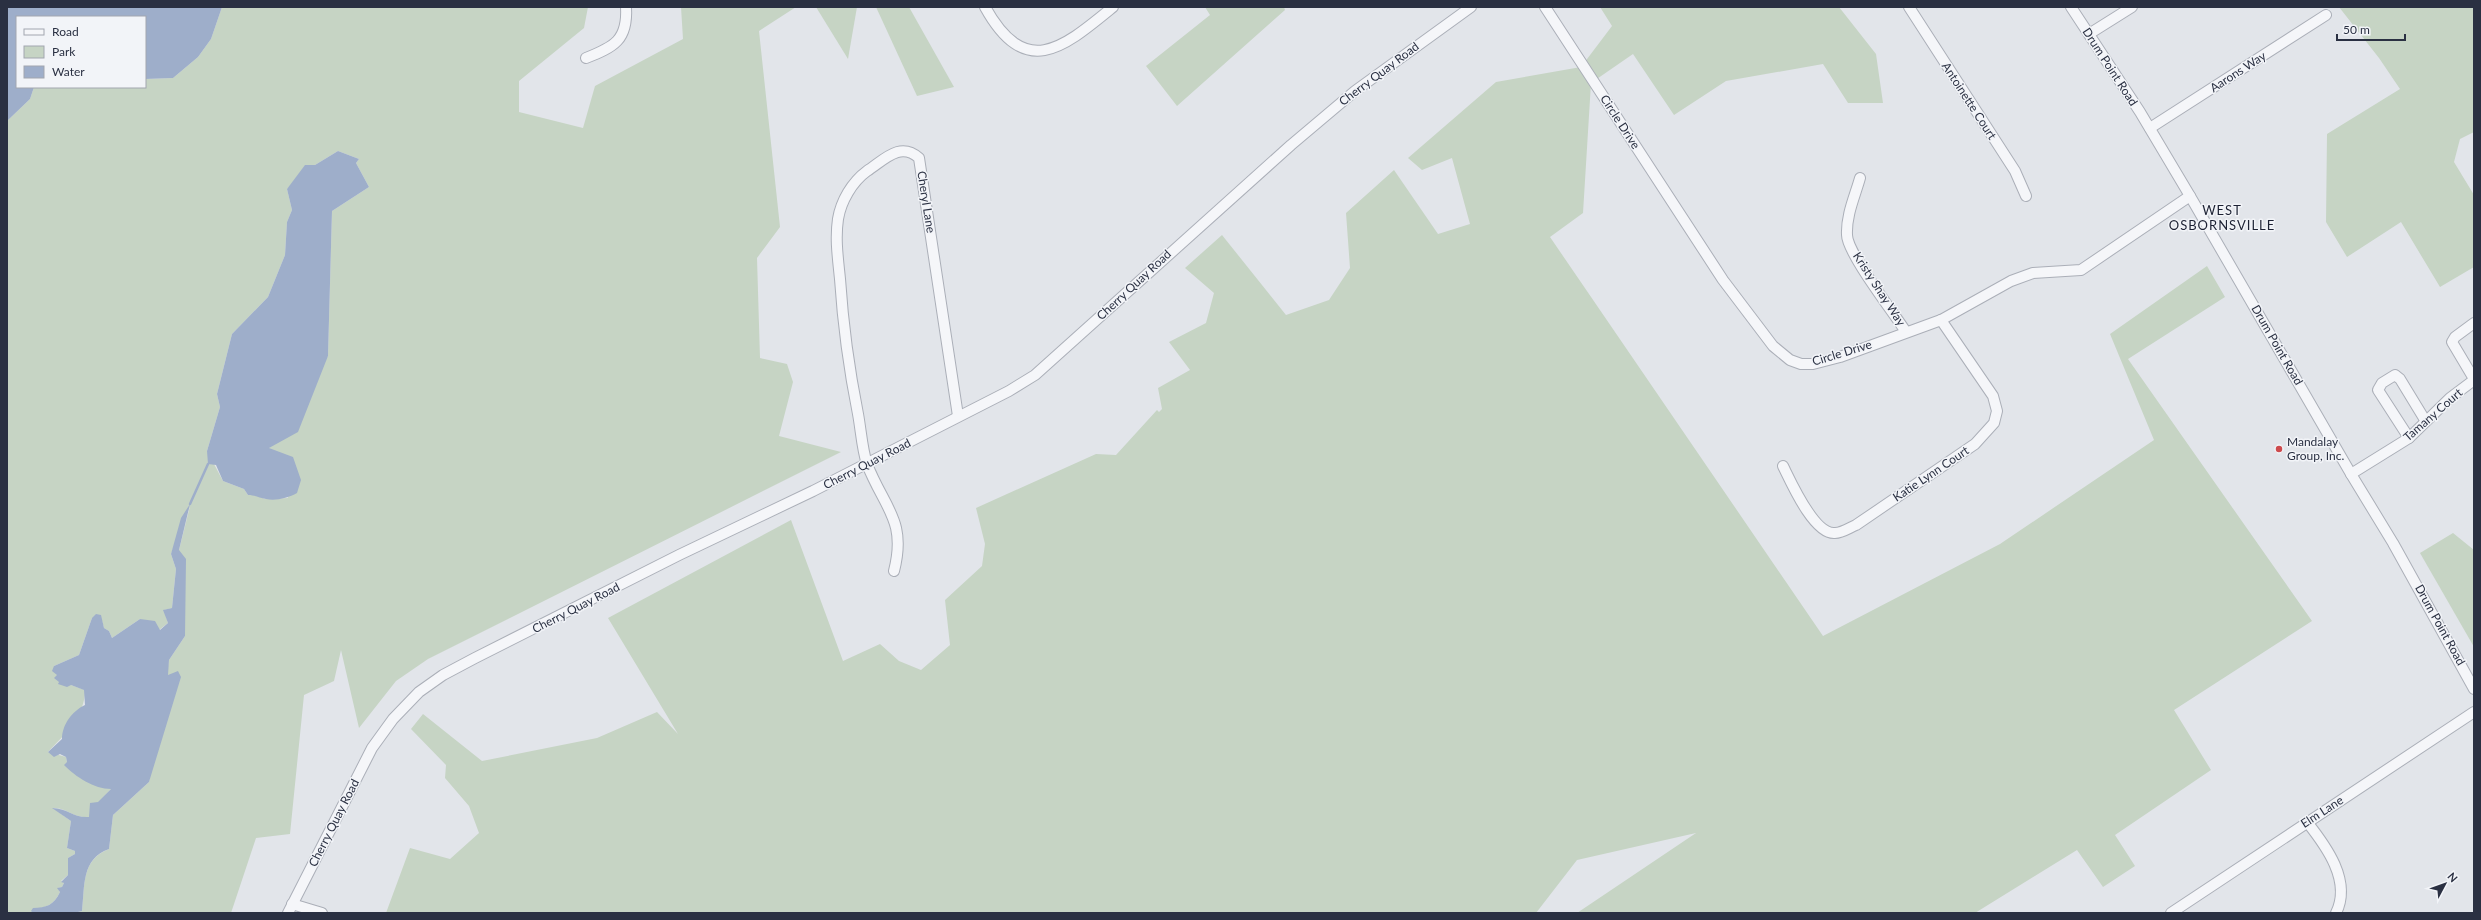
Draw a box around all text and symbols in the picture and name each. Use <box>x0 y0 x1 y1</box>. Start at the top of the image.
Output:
legend <box>16 16 146 88</box>
scale bar <box>2337 16 2405 42</box>
text: 50 m <box>2343 22 2370 37</box>
text: Road <box>52 24 79 39</box>
street label: Drum Point Road <box>2080 25 2141 109</box>
street label: Cherry Quay Road <box>1336 39 1422 109</box>
text: Park <box>52 44 76 59</box>
street label: Aarons Way <box>2207 48 2269 95</box>
street label: Antoinette Court <box>1939 59 2000 143</box>
text: Water <box>52 64 85 79</box>
street label: Circle Drive <box>1597 92 1643 152</box>
street label: Cheryl Lane <box>914 170 939 234</box>
district label: WEST OSBORNSVILLE <box>2169 202 2275 233</box>
street label: Cherry Quay Road <box>1093 246 1174 323</box>
street label: Kristy Shay Way <box>1850 249 1909 329</box>
street label: Drum Point Road <box>2248 302 2306 388</box>
street label: Circle Drive <box>1810 336 1874 369</box>
street label: Tamany Court <box>2400 385 2466 444</box>
place label: Mandalay Group, Inc. <box>2287 434 2345 463</box>
street label: Cherry Quay Road <box>820 435 913 492</box>
street label: Katie Lynn Court <box>1890 442 1972 505</box>
marker: Mandalay Group, Inc. <box>2274 444 2284 454</box>
street label: Cherry Quay Road <box>529 579 622 636</box>
street label: Drum Point Road <box>2412 582 2469 668</box>
street label: Cherry Quay Road <box>305 776 362 869</box>
street label: Elm Lane <box>2298 792 2346 831</box>
north arrow <box>2425 864 2465 904</box>
text: N <box>2445 870 2461 885</box>

